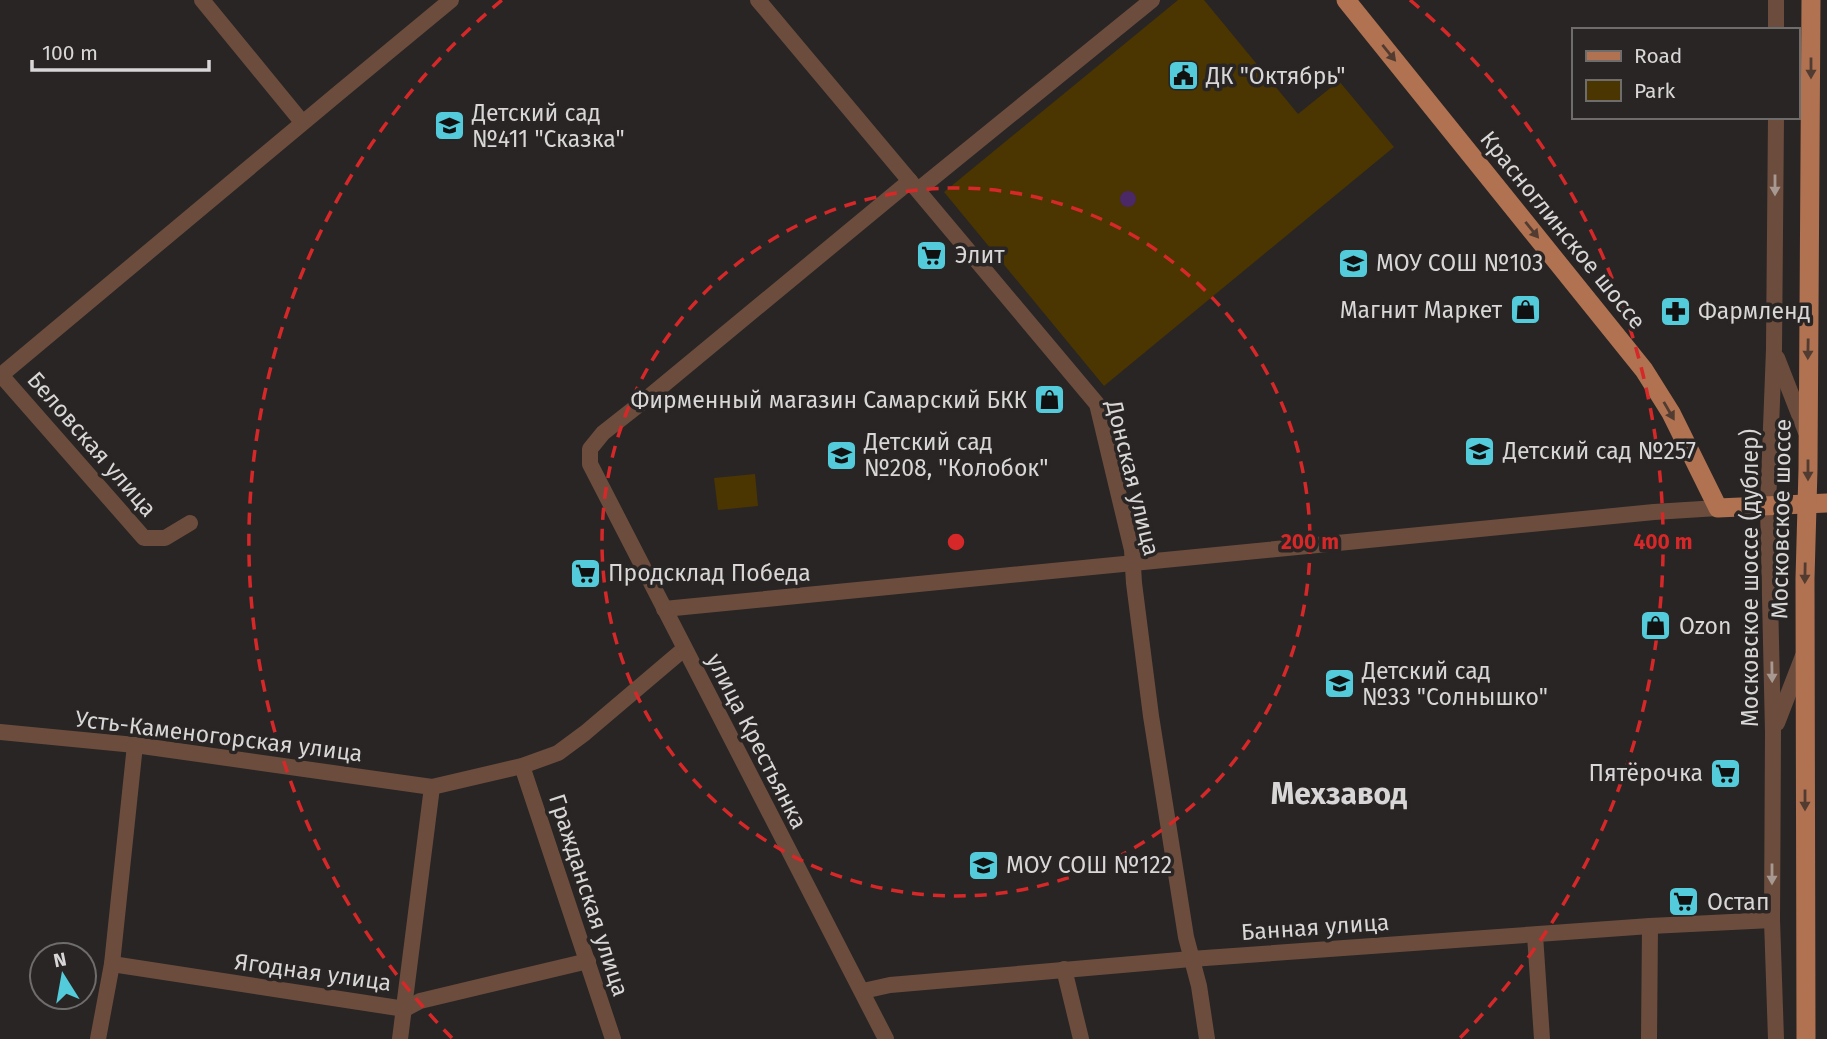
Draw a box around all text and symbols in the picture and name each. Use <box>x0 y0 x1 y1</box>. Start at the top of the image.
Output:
scale bar <box>32 28 208 72</box>
legend <box>1572 28 1799 119</box>
text: 100 m <box>42 40 98 66</box>
text: Road <box>1634 43 1682 69</box>
one-way arrow <box>1381 44 1396 62</box>
one-way arrow <box>1805 57 1817 79</box>
public building icon: ДК "Октябрь" <box>1166 59 1200 93</box>
place label: ДК "Октябрь" <box>1205 62 1346 90</box>
text: Park <box>1634 78 1676 104</box>
place label: Детский сад №411 "Сказка" <box>471 99 625 153</box>
school or university icon: Детский сад №411 "Сказка" <box>432 109 466 143</box>
street label: Красноглинское шоссе <box>1474 125 1652 335</box>
one-way arrow <box>1769 175 1781 197</box>
one-way arrow <box>1524 221 1539 238</box>
supermarket icon: Элит <box>915 238 949 272</box>
place label: Элит <box>955 241 1005 269</box>
school or university icon: МОУ СОШ №103 <box>1336 246 1370 280</box>
place label: МОУ СОШ №103 <box>1376 249 1543 277</box>
shop icon: Магнит Маркет <box>1508 293 1542 327</box>
pharmacy icon: Фармленд <box>1658 294 1692 328</box>
place label: Магнит Маркет <box>1340 296 1503 324</box>
place label: Фармленд <box>1698 297 1811 325</box>
one-way arrow <box>1803 338 1814 360</box>
street label: Беловская улица <box>21 366 163 522</box>
shop icon: Фирменный магазин Самарский БКК <box>1033 383 1067 417</box>
place label: Фирменный магазин Самарский БКК <box>630 386 1027 414</box>
street label: Донская улица <box>1100 396 1166 559</box>
one-way arrow <box>1663 401 1675 420</box>
street label: Московское шоссе <box>1765 419 1797 619</box>
place label: Детский сад №208, "Колобок" <box>863 428 1048 482</box>
street label: Московское шоссе (дублер) <box>1736 429 1764 727</box>
school or university icon: Детский сад №257 <box>1463 434 1497 468</box>
place label: Детский сад №257 <box>1502 437 1696 465</box>
school or university icon: Детский сад №208, "Колобок" <box>824 438 858 472</box>
one-way arrow <box>1802 459 1813 481</box>
text: 200 m <box>1281 529 1339 555</box>
text: 400 m <box>1633 529 1693 555</box>
centre of rings <box>944 530 968 554</box>
supermarket icon: Продсклад Победа <box>568 556 602 590</box>
place label: Продсклад Победа <box>608 559 811 587</box>
one-way arrow <box>1799 562 1811 584</box>
shop icon: Ozon <box>1639 609 1673 643</box>
place label: Ozon <box>1679 612 1732 640</box>
street label: улица Крестьянка <box>701 648 813 834</box>
place label: Детский сад №33 "Солнышко" <box>1361 657 1548 711</box>
one-way arrow <box>1766 662 1778 684</box>
school or university icon: Детский сад №33 "Солнышко" <box>1322 667 1356 701</box>
street label: Усть-Каменогорская улица <box>74 704 364 768</box>
supermarket icon: Пятёрочка <box>1709 756 1743 790</box>
place label: Пятёрочка <box>1589 759 1703 787</box>
district label: Мехзавод <box>1271 776 1408 812</box>
one-way arrow <box>1799 789 1811 811</box>
street label: Гражданская улица <box>543 790 635 1000</box>
school or university icon: МОУ СОШ №122 <box>966 848 1000 882</box>
place label: МОУ СОШ №122 <box>1006 851 1172 879</box>
one-way arrow <box>1766 863 1778 885</box>
supermarket icon: Остап <box>1667 885 1701 919</box>
place label: Остап <box>1707 888 1769 916</box>
street label: Банная улица <box>1240 908 1390 946</box>
north arrow <box>28 941 98 1011</box>
text: N <box>51 947 68 972</box>
street label: Ягодная улица <box>233 947 393 997</box>

